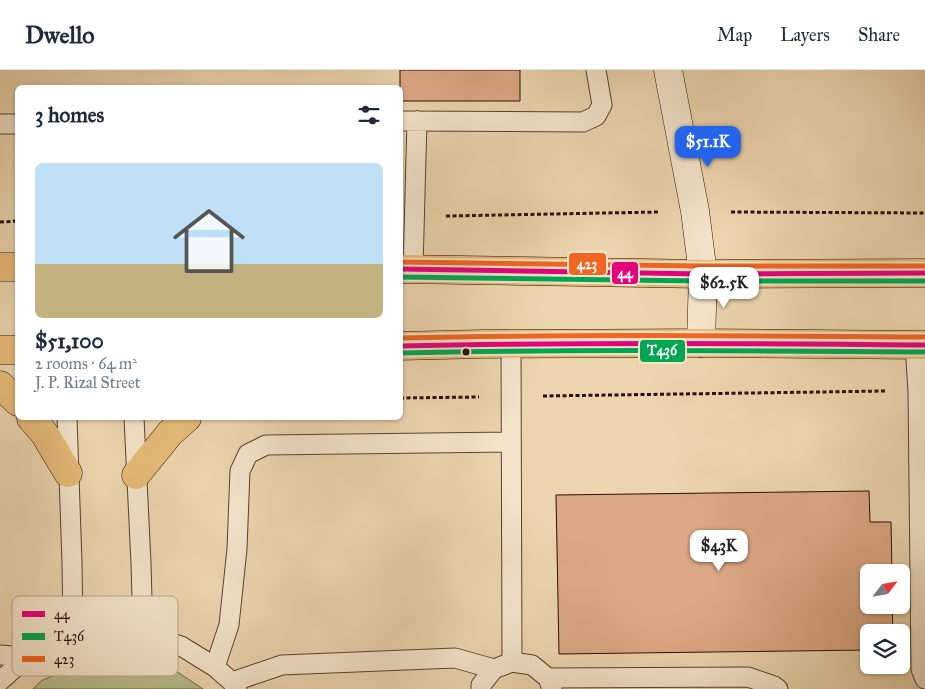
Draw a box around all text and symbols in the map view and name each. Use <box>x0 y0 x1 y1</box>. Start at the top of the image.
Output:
text: Dwello <box>25 20 95 50</box>
text: Map <box>717 24 752 46</box>
text: Layers <box>780 24 830 46</box>
text: Share <box>858 24 900 46</box>
icon: filters <box>355 101 383 129</box>
text: 3 homes <box>35 102 104 128</box>
pin: $51.1K <box>667 126 749 168</box>
text: $51.1K <box>686 132 730 151</box>
icon: home <box>164 196 254 286</box>
line badge: 423 <box>568 252 607 276</box>
text: 423 <box>577 256 598 274</box>
line badge: 44 <box>611 261 639 285</box>
text: 44 <box>617 265 634 283</box>
pin: $62.5K <box>683 266 765 309</box>
text: $62.5K <box>700 273 748 292</box>
text: $51,100 <box>35 328 104 354</box>
line badge: T436 <box>639 339 686 363</box>
text: T436 <box>646 342 678 360</box>
unlabelled marker <box>461 347 471 357</box>
text: 2 rooms · 64 m² <box>35 354 137 373</box>
text: J. P. Rizal Street <box>35 373 140 392</box>
pin: $43K <box>689 530 749 572</box>
text: $43K <box>701 536 737 555</box>
north arrow <box>860 564 910 614</box>
map controls <box>860 564 910 674</box>
legend <box>12 596 178 676</box>
text: 44 <box>54 606 71 623</box>
button: layers <box>860 624 910 674</box>
text: T436 <box>54 628 85 645</box>
text: 423 <box>54 651 74 668</box>

